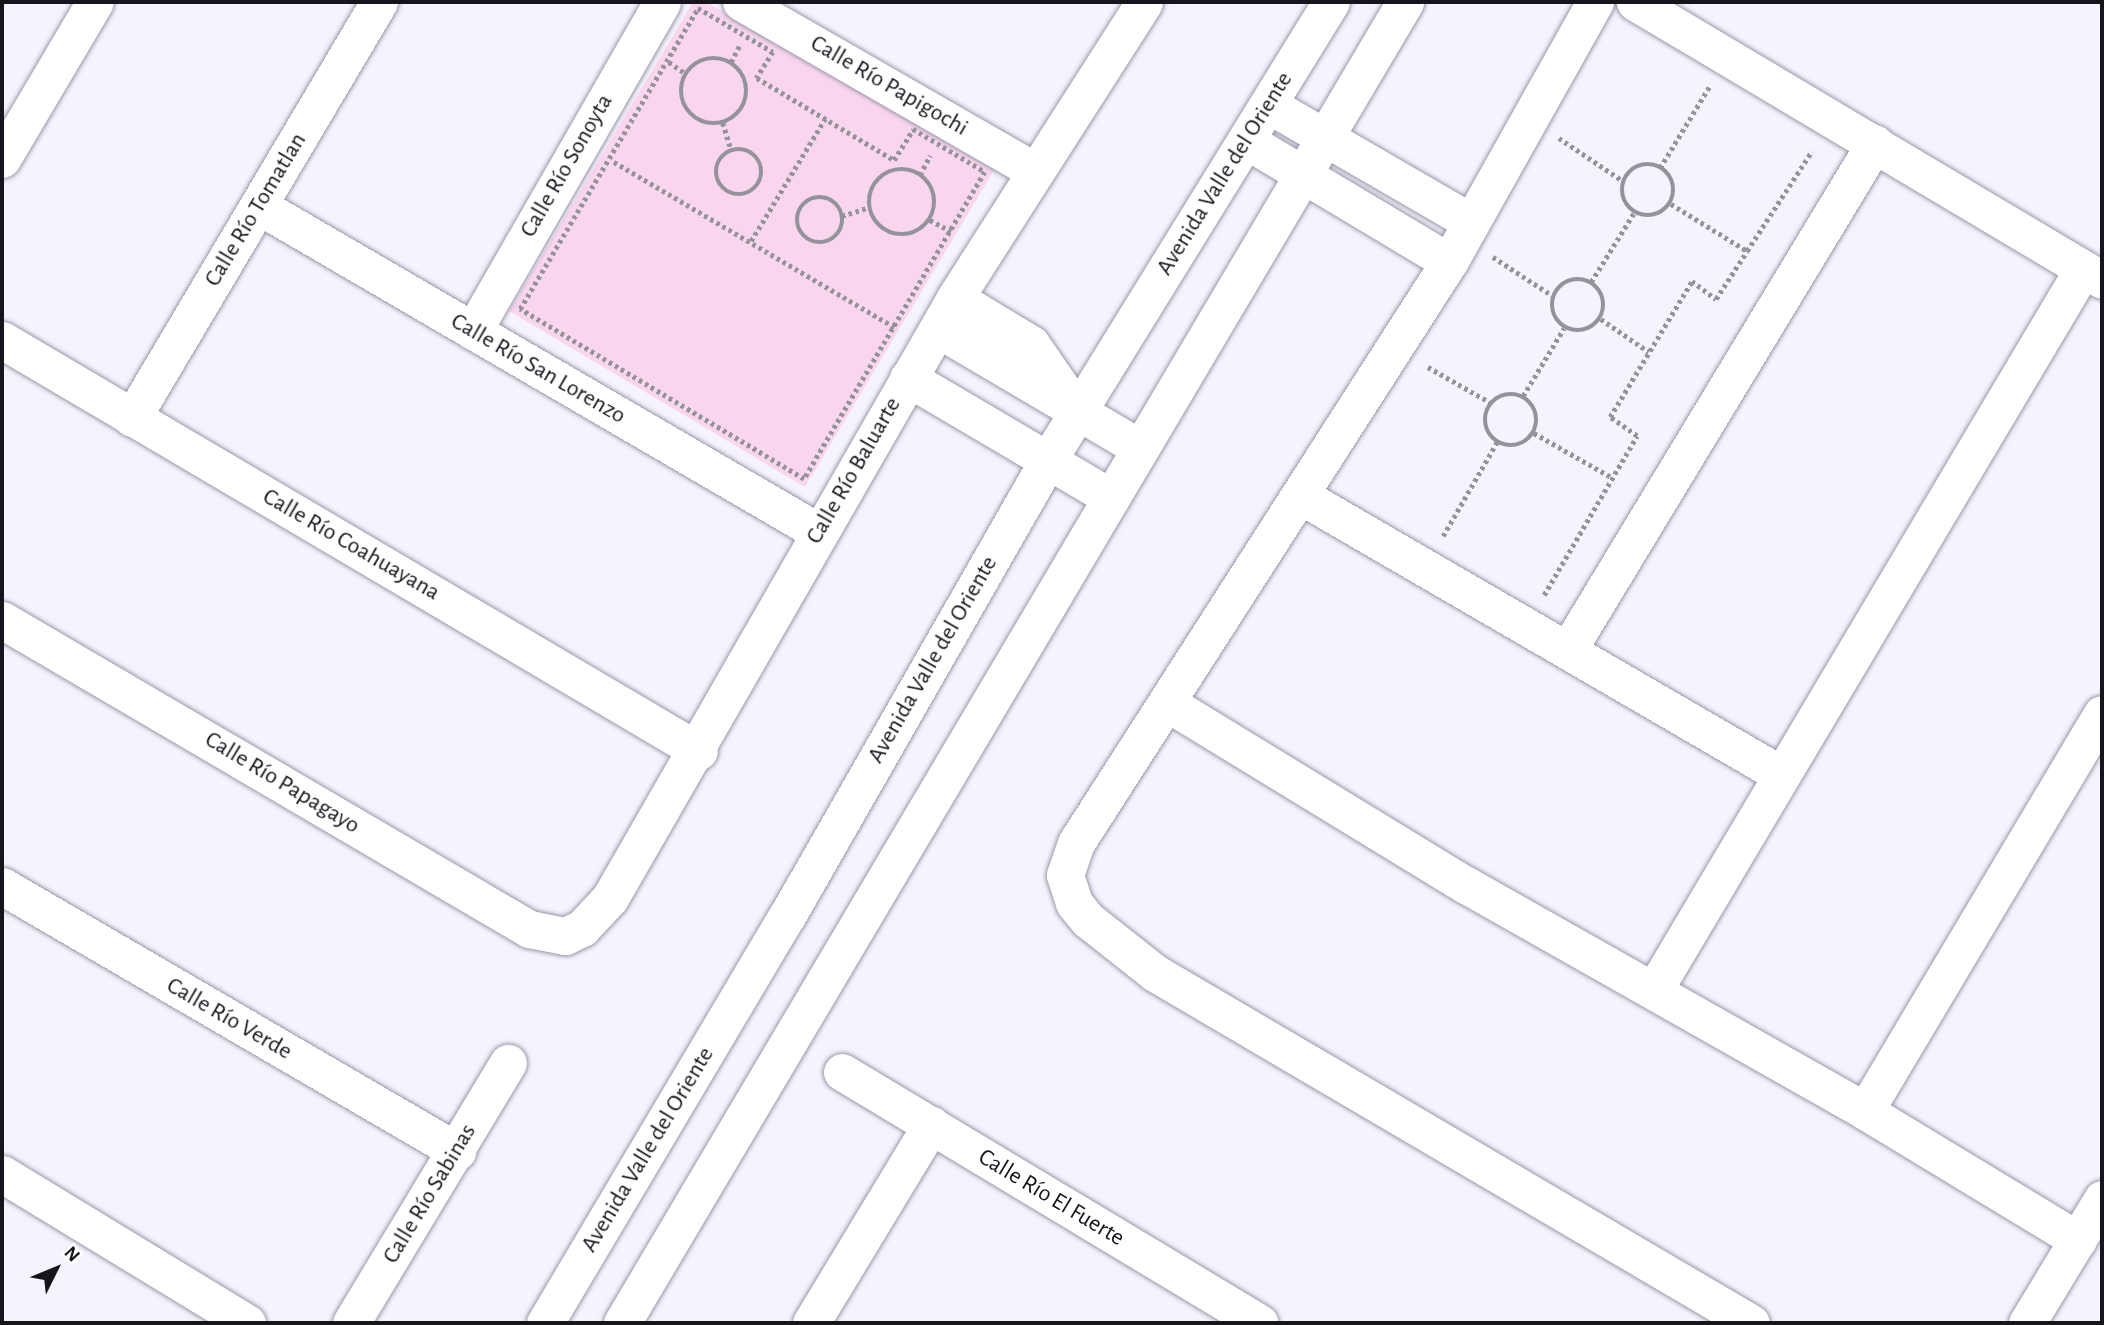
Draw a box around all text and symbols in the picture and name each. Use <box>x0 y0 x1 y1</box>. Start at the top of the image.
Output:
street label: Calle Río Papigochi <box>805 29 973 143</box>
street label: Avenida Valle del Oriente <box>1151 67 1299 281</box>
street label: Calle Río Sonoyta <box>514 89 620 243</box>
street label: Calle Río Tomatlan <box>199 128 313 292</box>
street label: Calle Río San Lorenzo <box>445 307 631 431</box>
street label: Calle Río Baluarte <box>800 393 908 549</box>
street label: Calle Río Coahuayana <box>257 483 445 607</box>
street label: Avenida Valle del Oriente <box>862 551 1004 769</box>
street label: Calle Río Papagayo <box>199 725 365 841</box>
street label: Calle Río Verde <box>161 972 297 1066</box>
street label: Avenida Valle del Oriente <box>575 1042 721 1258</box>
street label: Calle Río Sabinas <box>377 1119 483 1269</box>
street label: Calle Río El Fuerte <box>973 1143 1129 1253</box>
north arrow <box>21 1234 91 1304</box>
text: N <box>60 1243 83 1266</box>

